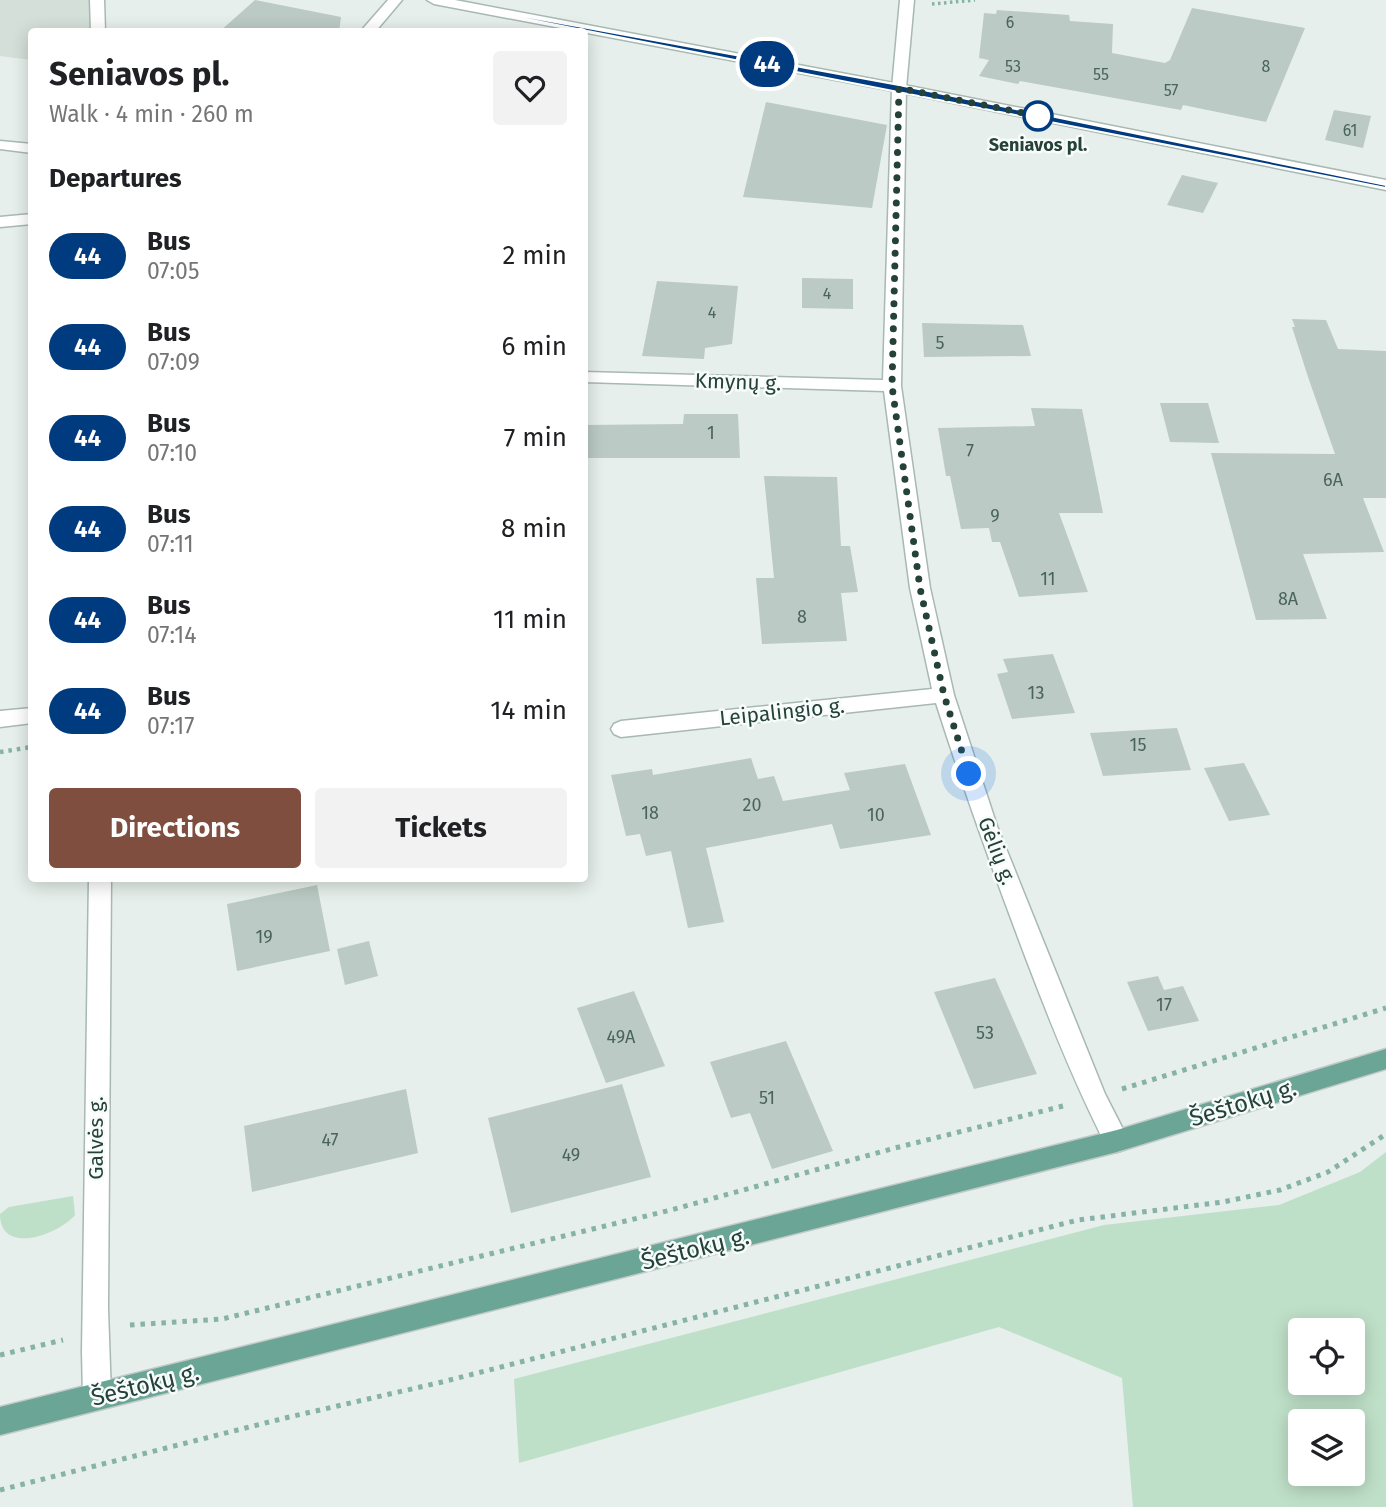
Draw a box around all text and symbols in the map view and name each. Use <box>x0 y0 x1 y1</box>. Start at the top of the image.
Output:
house number: 6 <box>1006 13 1014 32</box>
line badge: 44 <box>736 41 798 87</box>
text: 44 <box>753 50 781 78</box>
button: heart <box>493 51 567 125</box>
text: Seniavos pl. <box>49 54 229 94</box>
house number: 53 <box>1005 57 1021 76</box>
house number: 8 <box>1262 57 1271 76</box>
house number: 55 <box>1093 65 1109 84</box>
house number: 57 <box>1164 81 1178 100</box>
text: Walk · 4 min · 260 m <box>49 100 254 128</box>
marker: Seniavos pl. <box>1023 101 1053 131</box>
house number: 61 <box>1343 121 1357 140</box>
place label: Seniavos pl. <box>989 134 1087 156</box>
text: Departures <box>49 163 182 194</box>
text: Bus <box>147 226 190 257</box>
text: 2 min <box>502 240 567 271</box>
text: 44 <box>74 242 101 270</box>
text: 07:05 <box>147 257 199 285</box>
house number: 4 <box>823 284 832 303</box>
house number: 4 <box>708 303 717 322</box>
text: Bus <box>147 317 190 348</box>
text: 6 min <box>501 331 567 362</box>
house number: 5 <box>935 332 945 354</box>
text: 44 <box>74 333 101 361</box>
text: 07:09 <box>147 348 200 376</box>
street label: Kmynų g. <box>694 367 782 397</box>
text: Bus <box>147 408 190 439</box>
text: 7 min <box>504 422 567 453</box>
house number: 1 <box>707 422 715 444</box>
text: 44 <box>74 424 101 452</box>
text: 07:10 <box>147 439 197 467</box>
house number: 7 <box>966 440 974 462</box>
house number: 6A <box>1323 469 1344 491</box>
text: Bus <box>147 499 190 530</box>
house number: 9 <box>990 505 1000 527</box>
text: 8 min <box>501 513 567 544</box>
text: 44 <box>74 515 101 543</box>
text: 07:11 <box>147 530 194 558</box>
house number: 11 <box>1040 568 1056 590</box>
house number: 8A <box>1278 588 1299 610</box>
text: Bus <box>147 590 190 621</box>
text: 11 min <box>493 604 567 635</box>
text: 44 <box>74 606 101 634</box>
house number: 8 <box>797 606 807 628</box>
text: 07:14 <box>147 621 196 649</box>
text: Bus <box>147 681 190 712</box>
house number: 13 <box>1028 682 1044 704</box>
street label: Leipalingio g. <box>718 692 846 732</box>
text: 14 min <box>490 695 567 726</box>
text: 44 <box>74 697 101 725</box>
text: 07:17 <box>147 712 194 740</box>
house number: 15 <box>1130 734 1146 756</box>
your location <box>951 756 986 791</box>
button: Directions <box>49 788 301 868</box>
button: Tickets <box>315 788 567 868</box>
house number: 20 <box>743 794 761 816</box>
house number: 18 <box>641 802 659 824</box>
house number: 10 <box>867 804 885 826</box>
street label: Gėlių g. <box>972 813 1022 889</box>
house number: 19 <box>255 926 273 948</box>
house number: 17 <box>1156 994 1172 1016</box>
house number: 53 <box>976 1022 994 1044</box>
house number: 49A <box>607 1026 636 1048</box>
street label: Šeštokų g. <box>1186 1073 1300 1133</box>
house number: 51 <box>759 1087 775 1109</box>
street label: Galvės g. <box>83 1096 109 1180</box>
house number: 47 <box>321 1129 339 1151</box>
house number: 49 <box>562 1144 580 1166</box>
street label: Šeštokų g. <box>638 1221 752 1276</box>
map controls <box>1288 1318 1365 1486</box>
button: locate <box>1288 1318 1365 1395</box>
street label: Šeštokų g. <box>88 1357 202 1412</box>
button: layers <box>1288 1409 1365 1486</box>

